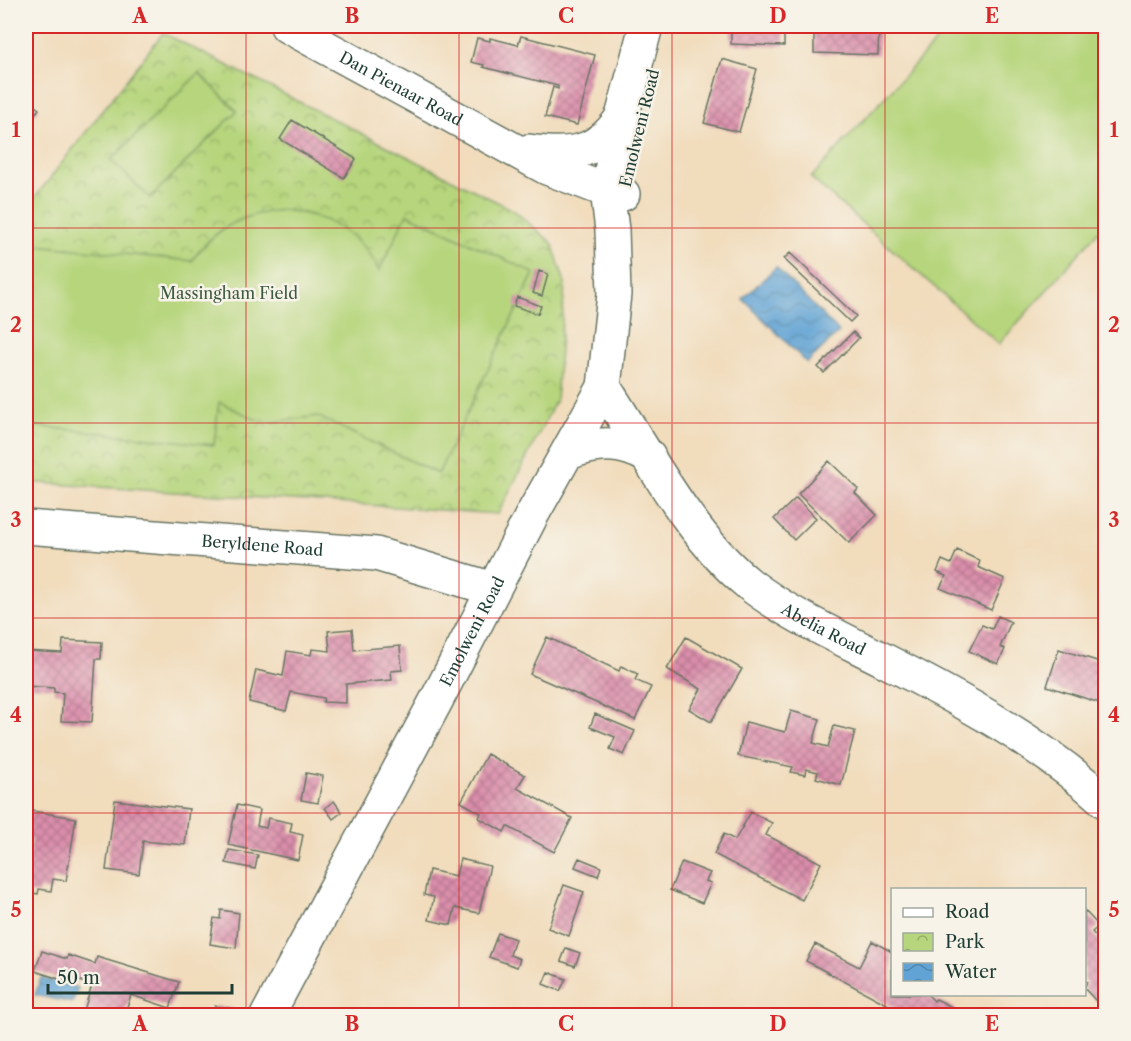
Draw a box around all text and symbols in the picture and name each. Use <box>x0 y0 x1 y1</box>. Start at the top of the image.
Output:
text: A <box>131 4 148 28</box>
text: B <box>345 4 360 28</box>
text: C <box>558 4 574 28</box>
text: D <box>769 4 787 28</box>
text: E <box>985 4 999 28</box>
street label: Dan Pienaar Road <box>336 47 466 130</box>
street label: Emolweni Road <box>615 67 663 189</box>
text: 1 <box>12 118 21 142</box>
text: 1 <box>1110 118 1119 142</box>
park label: Massingham Field <box>160 283 298 303</box>
text: 2 <box>10 313 22 337</box>
text: 2 <box>1108 313 1120 337</box>
text: 3 <box>10 508 22 532</box>
text: 3 <box>1108 508 1120 532</box>
street label: Beryldene Road <box>201 531 324 560</box>
street label: Emolweni Road <box>435 573 509 690</box>
street label: Abelia Road <box>777 598 869 659</box>
text: 4 <box>10 703 22 727</box>
text: 4 <box>1108 703 1120 727</box>
legend <box>891 888 1086 996</box>
text: 5 <box>10 898 22 922</box>
text: 5 <box>1108 898 1120 922</box>
text: Road <box>945 901 990 923</box>
text: Park <box>945 931 986 953</box>
scale bar <box>48 957 232 995</box>
text: Water <box>944 961 997 983</box>
text: 50 m <box>57 967 100 989</box>
text: A <box>131 1012 148 1036</box>
text: B <box>345 1012 360 1036</box>
text: C <box>558 1012 574 1036</box>
text: D <box>769 1012 787 1036</box>
text: E <box>985 1012 999 1036</box>

